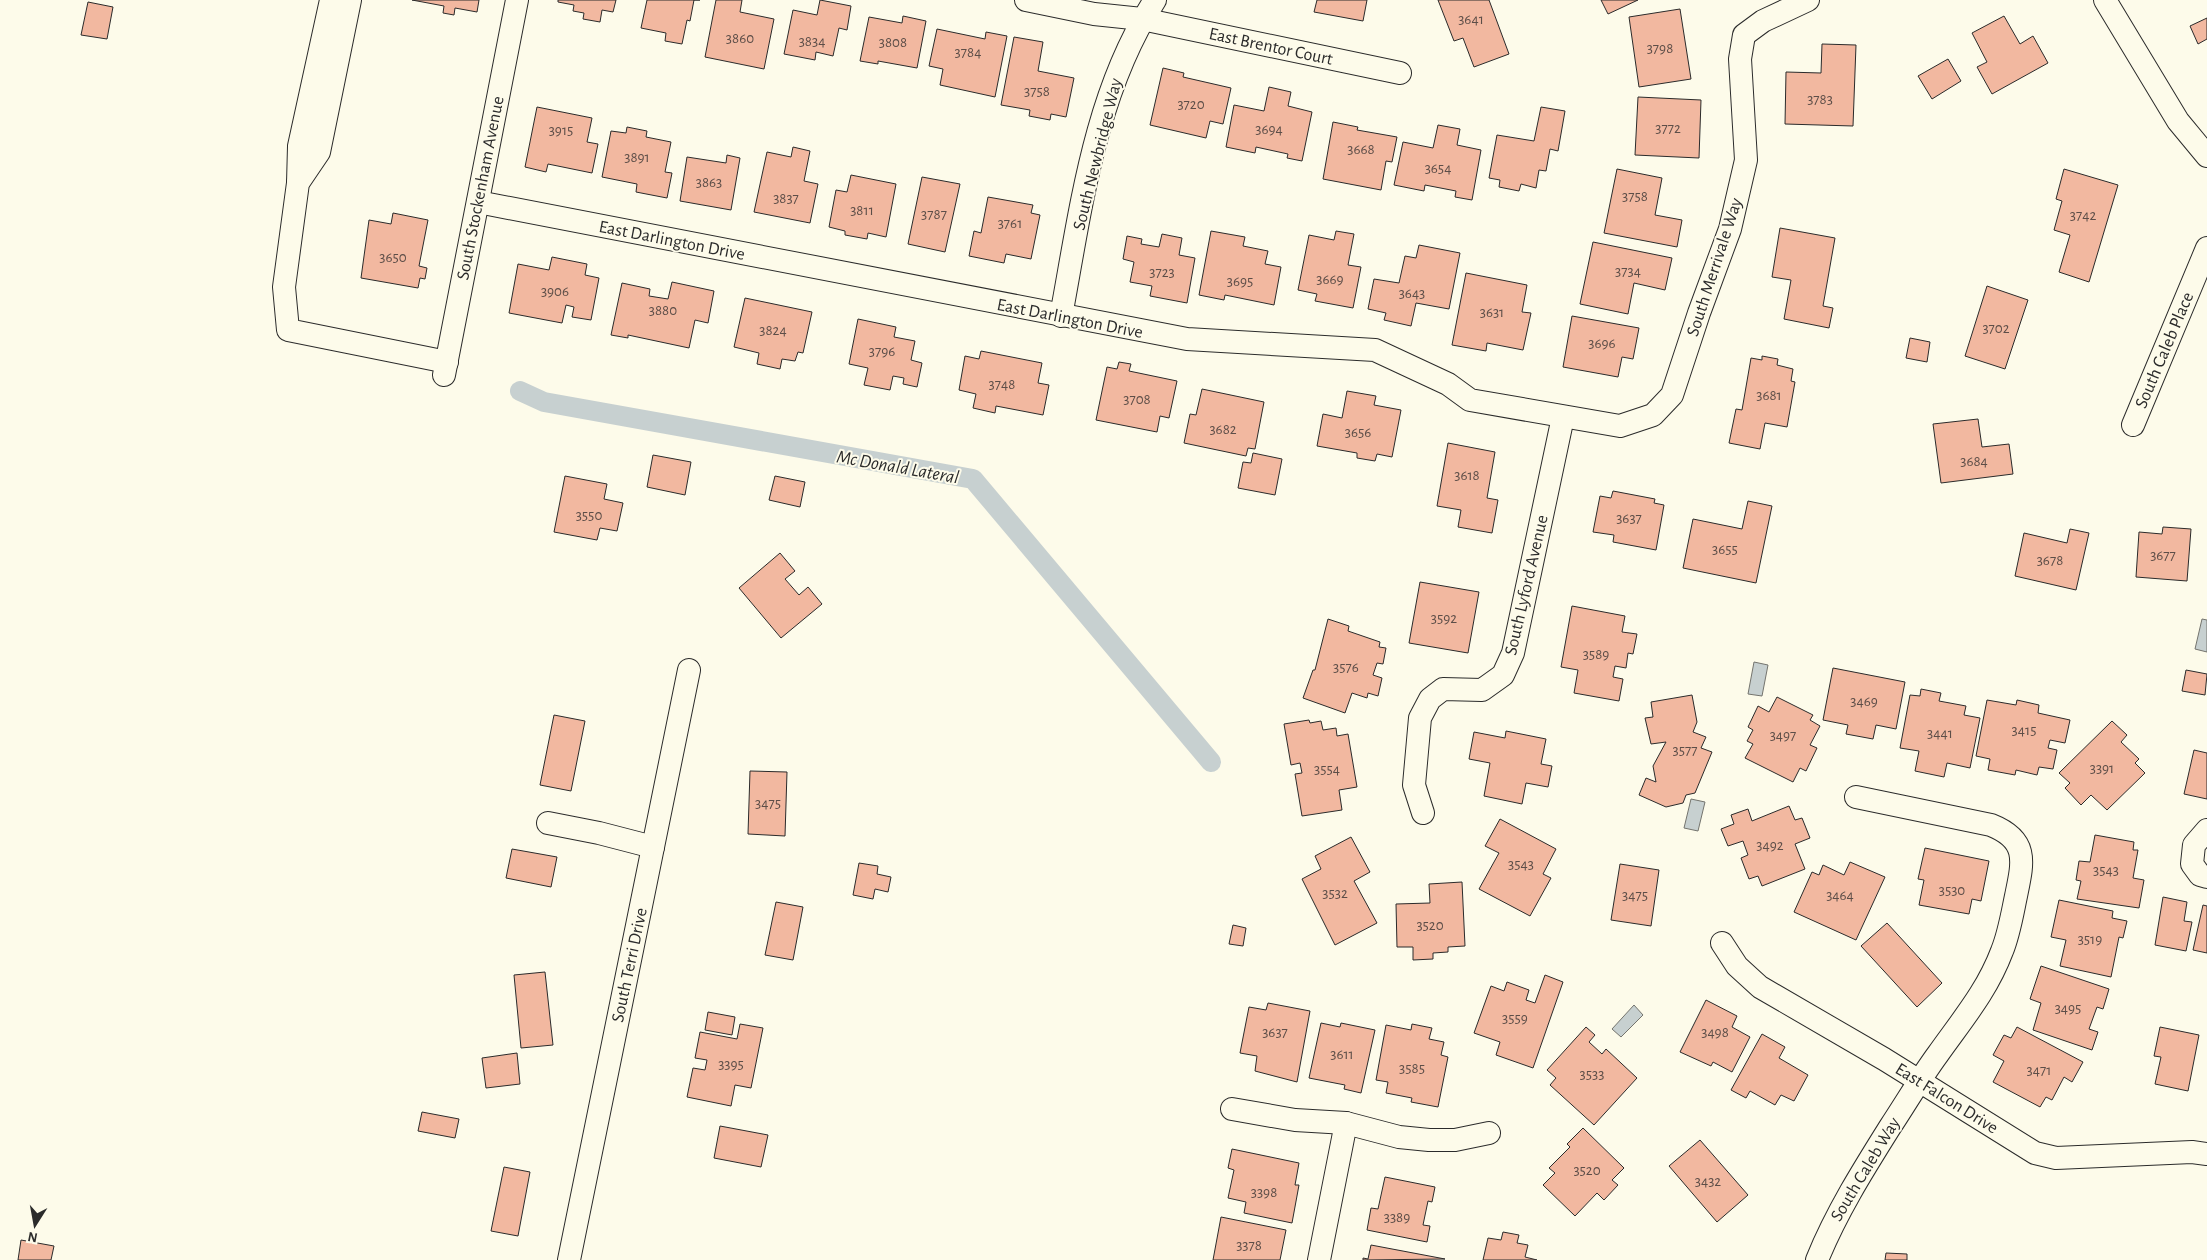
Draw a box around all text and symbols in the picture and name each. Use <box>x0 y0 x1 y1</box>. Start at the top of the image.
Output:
house number: 3641 <box>1458 12 1484 27</box>
street label: East Brentor Court <box>1207 25 1335 69</box>
house number: 3860 <box>726 31 754 46</box>
house number: 3834 <box>799 34 825 49</box>
house number: 3808 <box>879 35 907 50</box>
house number: 3798 <box>1647 41 1673 56</box>
house number: 3784 <box>955 45 981 60</box>
street label: South Newbridge Way <box>1070 76 1126 232</box>
house number: 3758 <box>1024 84 1050 99</box>
house number: 3783 <box>1807 92 1833 107</box>
street label: South Stockenham Avenue <box>454 95 508 282</box>
house number: 3720 <box>1177 97 1205 112</box>
house number: 3772 <box>1655 121 1681 136</box>
house number: 3694 <box>1255 122 1283 137</box>
house number: 3915 <box>549 123 573 138</box>
house number: 3668 <box>1347 142 1375 157</box>
house number: 3891 <box>624 150 650 165</box>
house number: 3654 <box>1425 161 1451 176</box>
house number: 3863 <box>696 175 722 190</box>
house number: 3758 <box>1622 189 1648 204</box>
house number: 3837 <box>773 191 799 206</box>
street label: South Merrivale Way <box>1684 195 1746 339</box>
house number: 3811 <box>850 203 874 218</box>
house number: 3787 <box>921 207 947 222</box>
house number: 3742 <box>2070 208 2096 223</box>
house number: 3761 <box>998 216 1022 231</box>
street label: East Darlington Drive <box>597 218 746 264</box>
house number: 3650 <box>379 250 407 265</box>
house number: 3734 <box>1615 264 1641 279</box>
house number: 3723 <box>1149 265 1175 280</box>
house number: 3669 <box>1316 272 1344 287</box>
house number: 3695 <box>1227 274 1253 289</box>
house number: 3906 <box>541 284 569 299</box>
house number: 3643 <box>1399 286 1425 301</box>
street label: South Caleb Place <box>2132 290 2197 411</box>
street label: East Darlington Drive <box>995 296 1144 342</box>
house number: 3880 <box>649 303 677 318</box>
house number: 3631 <box>1480 305 1504 320</box>
house number: 3702 <box>1982 321 2010 336</box>
house number: 3824 <box>759 323 787 338</box>
house number: 3696 <box>1588 336 1616 351</box>
house number: 3796 <box>869 344 895 359</box>
house number: 3748 <box>989 377 1015 392</box>
house number: 3681 <box>1756 388 1782 403</box>
house number: 3708 <box>1123 392 1151 407</box>
house number: 3682 <box>1209 422 1237 437</box>
house number: 3656 <box>1345 425 1371 440</box>
water label: Mc Donald Lateral <box>835 447 961 488</box>
house number: 3684 <box>1960 454 1988 469</box>
house number: 3618 <box>1454 468 1480 483</box>
house number: 3550 <box>576 508 602 523</box>
house number: 3637 <box>1616 511 1642 526</box>
street label: South Lyford Avenue <box>1502 513 1552 657</box>
house number: 3655 <box>1712 542 1738 557</box>
house number: 3677 <box>2150 548 2176 563</box>
house number: 3678 <box>2037 553 2063 568</box>
house number: 3592 <box>1431 611 1457 626</box>
house number: 3589 <box>1583 647 1609 662</box>
house number: 3576 <box>1333 660 1359 675</box>
house number: 3469 <box>1850 694 1878 709</box>
house number: 3415 <box>2012 723 2036 738</box>
house number: 3441 <box>1927 726 1953 741</box>
house number: 3497 <box>1770 728 1796 743</box>
house number: 3577 <box>1673 743 1697 758</box>
house number: 3391 <box>2090 761 2114 776</box>
house number: 3554 <box>1314 762 1340 777</box>
house number: 3475 <box>755 796 781 811</box>
house number: 3492 <box>1756 838 1784 853</box>
house number: 3543 <box>1508 857 1534 872</box>
house number: 3543 <box>2093 863 2119 878</box>
house number: 3530 <box>1939 883 1965 898</box>
house number: 3532 <box>1322 886 1348 901</box>
house number: 3475 <box>1622 888 1648 903</box>
house number: 3464 <box>1826 888 1854 903</box>
street label: South Terri Drive <box>609 906 651 1024</box>
house number: 3520 <box>1416 918 1444 933</box>
house number: 3519 <box>2078 932 2102 947</box>
house number: 3495 <box>2055 1001 2081 1016</box>
house number: 3559 <box>1502 1011 1528 1026</box>
house number: 3637 <box>1262 1025 1288 1040</box>
house number: 3498 <box>1701 1025 1729 1040</box>
house number: 3611 <box>1330 1047 1354 1062</box>
house number: 3395 <box>718 1057 744 1072</box>
street label: East Falcon Drive <box>1892 1060 2001 1138</box>
house number: 3585 <box>1399 1061 1425 1076</box>
house number: 3471 <box>2027 1063 2051 1078</box>
house number: 3533 <box>1580 1067 1604 1082</box>
street label: South Caleb Way <box>1828 1114 1904 1225</box>
house number: 3520 <box>1573 1163 1601 1178</box>
house number: 3432 <box>1695 1174 1721 1189</box>
house number: 3398 <box>1251 1185 1277 1200</box>
north arrow <box>10 1200 60 1250</box>
house number: 3389 <box>1384 1210 1410 1225</box>
text: N <box>27 1229 39 1245</box>
house number: 3378 <box>1236 1238 1262 1253</box>

